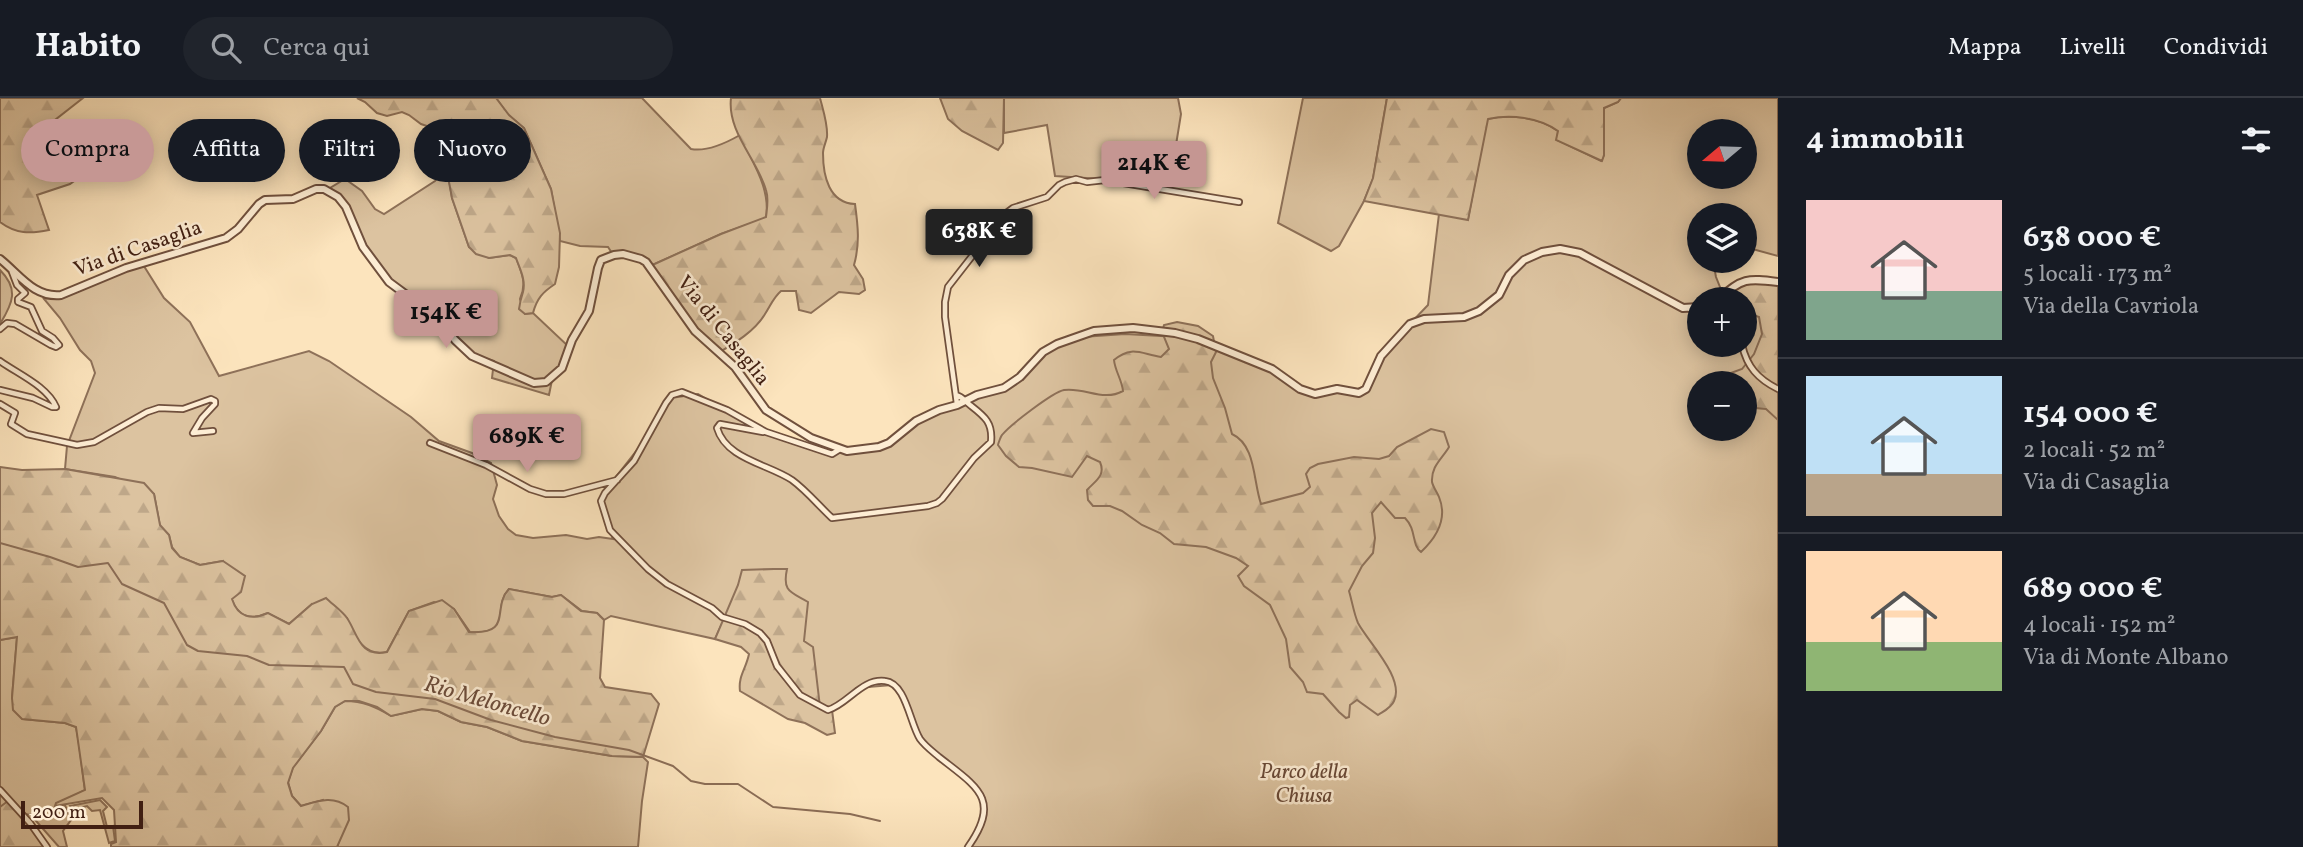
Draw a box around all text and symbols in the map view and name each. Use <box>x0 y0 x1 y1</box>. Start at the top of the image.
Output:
search box <box>183 17 673 80</box>
text: Habito <box>35 25 141 71</box>
icon: search <box>207 29 245 67</box>
text: Cerca qui <box>263 30 370 66</box>
text: Mappa <box>1948 31 2022 65</box>
text: Livelli <box>2060 31 2126 65</box>
text: Condividi <box>2164 31 2268 65</box>
chip: Compra <box>21 119 154 182</box>
chip: Affitta <box>168 119 285 182</box>
chip: Filtri <box>299 119 400 182</box>
chip: Nuovo <box>414 119 531 182</box>
north arrow <box>1687 119 1757 189</box>
map controls <box>1687 119 1757 441</box>
text: 4 immobili <box>1806 119 1965 161</box>
icon: filters <box>2237 121 2275 159</box>
pin: 214K € <box>1097 141 1211 201</box>
text: 214K € <box>1117 148 1191 180</box>
button: layers <box>1687 203 1757 273</box>
pin: 638K € <box>922 209 1036 269</box>
street label: Via di Casaglia <box>70 213 206 285</box>
text: 638K € <box>942 216 1016 248</box>
text: 638 000 € <box>2023 217 2161 259</box>
icon: home <box>1862 228 1946 312</box>
text: 5 locali · 173 m² <box>2023 259 2172 291</box>
street label: Via di Casaglia <box>670 270 776 392</box>
button: + <box>1687 287 1757 357</box>
pin: 154K € <box>389 290 503 350</box>
text: Via della Cavriola <box>2023 291 2199 323</box>
text: 154K € <box>410 297 482 329</box>
button: − <box>1687 371 1757 441</box>
text: 154 000 € <box>2023 393 2158 435</box>
icon: home <box>1862 404 1946 488</box>
pin: 689K € <box>470 414 584 474</box>
text: 689K € <box>489 421 565 453</box>
text: 2 locali · 52 m² <box>2023 435 2165 467</box>
text: Via di Casaglia <box>2023 467 2170 499</box>
text: 689 000 € <box>2023 568 2163 610</box>
icon: home <box>1862 579 1946 663</box>
text: 4 locali · 152 m² <box>2023 610 2176 642</box>
text: Via di Monte Albano <box>2023 642 2228 674</box>
water label: Rio Meloncello <box>420 669 554 735</box>
park label: Parco della Chiusa <box>1260 758 1348 811</box>
scale bar <box>21 798 144 830</box>
text: 200 m <box>32 800 86 826</box>

